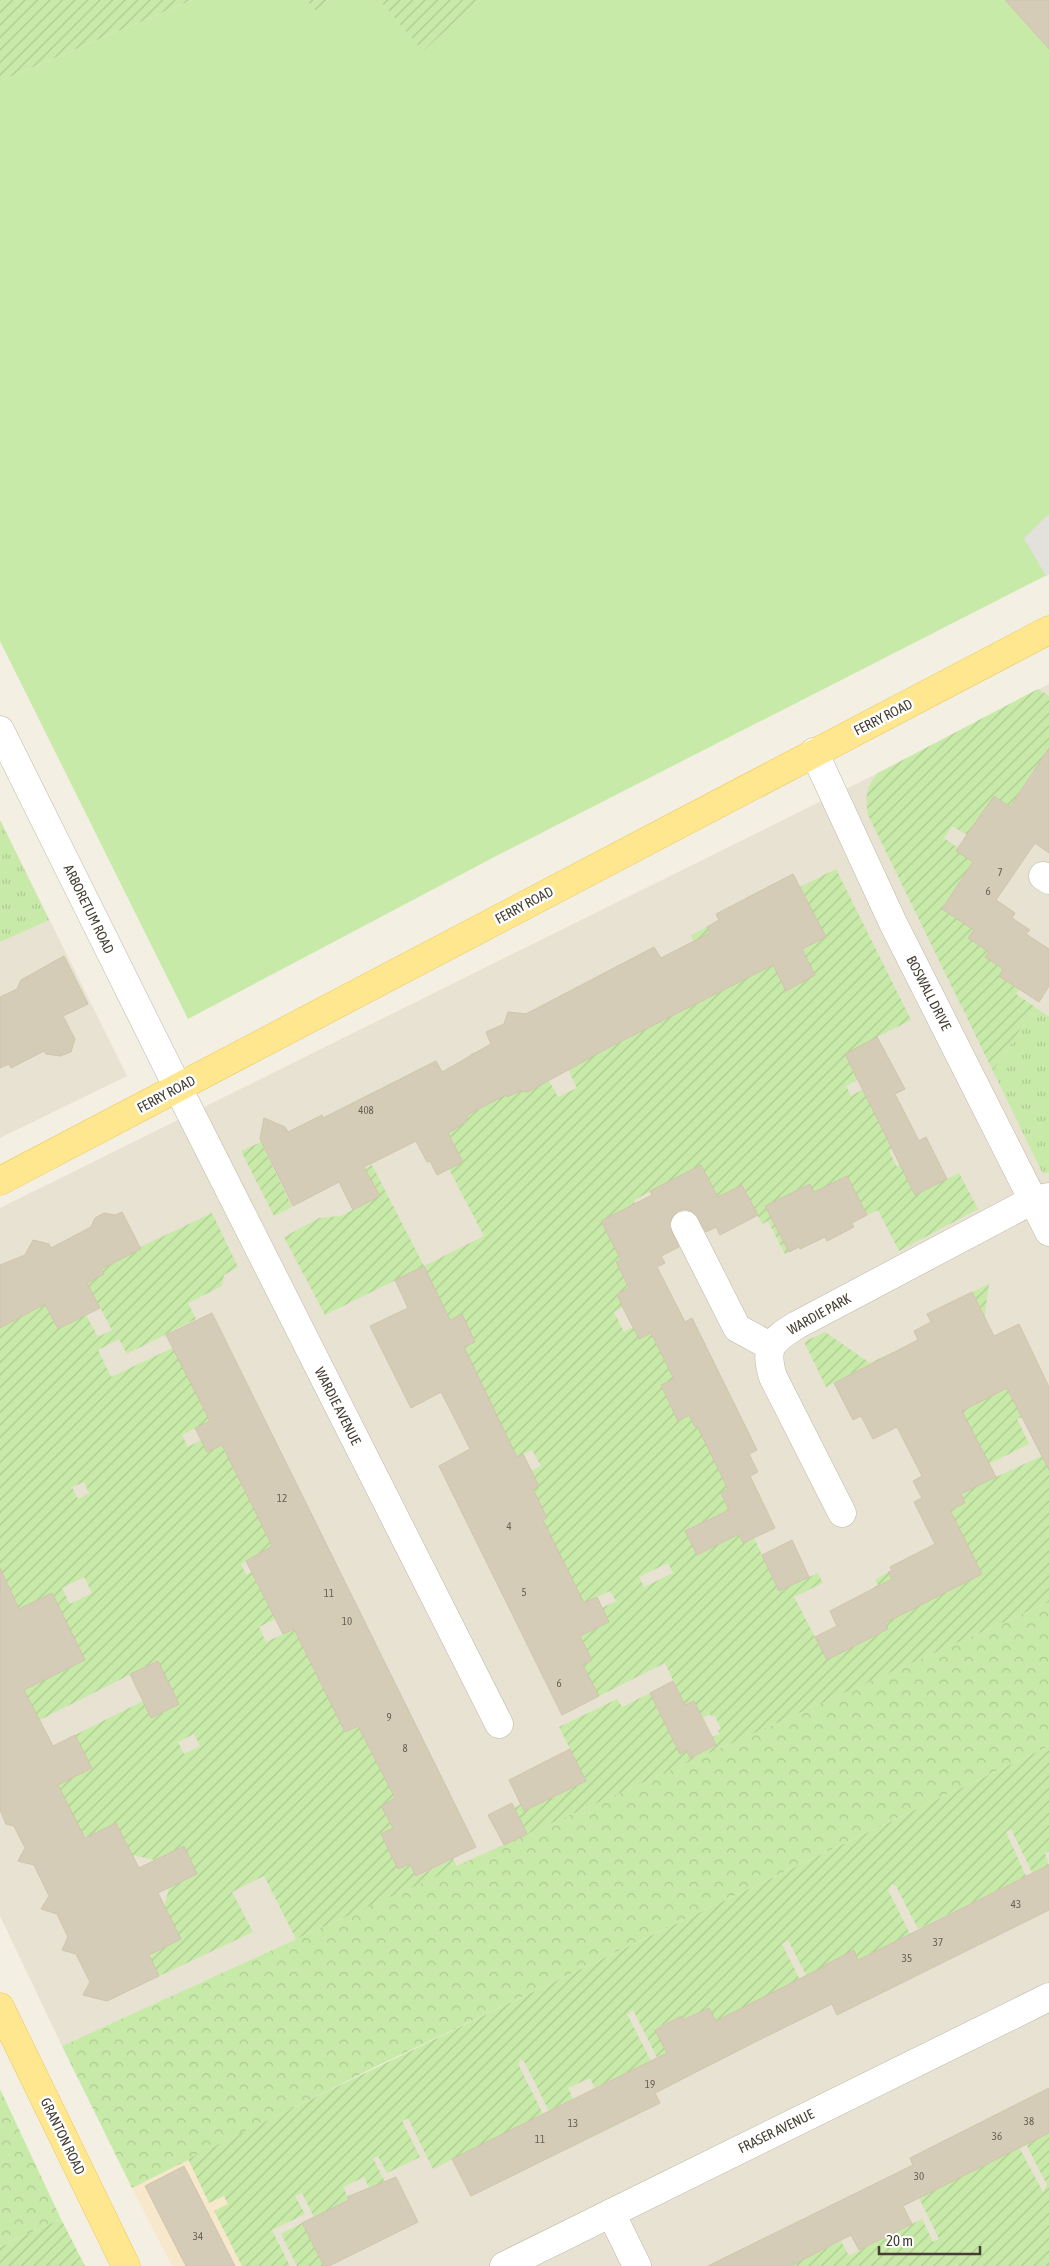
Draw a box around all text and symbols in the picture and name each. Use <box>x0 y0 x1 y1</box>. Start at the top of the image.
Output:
street label: FERRY ROAD <box>851 695 915 739</box>
street label: ARBORETUM ROAD <box>61 862 118 956</box>
house number: 7 <box>997 866 1003 878</box>
street label: FERRY ROAD <box>492 883 556 927</box>
house number: 6 <box>985 885 991 897</box>
street label: BOSWALL DRIVE <box>903 953 955 1033</box>
street label: FERRY ROAD <box>134 1072 198 1116</box>
house number: 408 <box>358 1104 374 1116</box>
street label: WARDIE PARK <box>784 1290 854 1338</box>
street label: WARDIE AVENUE <box>312 1365 364 1447</box>
house number: 12 <box>277 1492 287 1504</box>
house number: 4 <box>506 1520 512 1532</box>
house number: 5 <box>521 1586 527 1598</box>
house number: 11 <box>324 1587 334 1599</box>
house number: 10 <box>342 1615 352 1627</box>
house number: 6 <box>556 1677 562 1689</box>
house number: 9 <box>386 1711 392 1723</box>
house number: 8 <box>402 1742 408 1754</box>
house number: 43 <box>1011 1898 1021 1910</box>
house number: 37 <box>933 1936 943 1948</box>
house number: 35 <box>902 1952 912 1964</box>
house number: 19 <box>645 2078 655 2090</box>
street label: GRANTON ROAD <box>38 2095 89 2177</box>
street label: FRASER AVENUE <box>736 2106 816 2156</box>
house number: 38 <box>1024 2115 1034 2127</box>
house number: 13 <box>568 2117 578 2129</box>
house number: 36 <box>992 2130 1002 2142</box>
house number: 11 <box>535 2133 545 2145</box>
house number: 30 <box>914 2170 924 2182</box>
scale bar <box>879 2224 980 2256</box>
house number: 34 <box>193 2230 203 2242</box>
text: 20 m <box>886 2232 913 2249</box>

